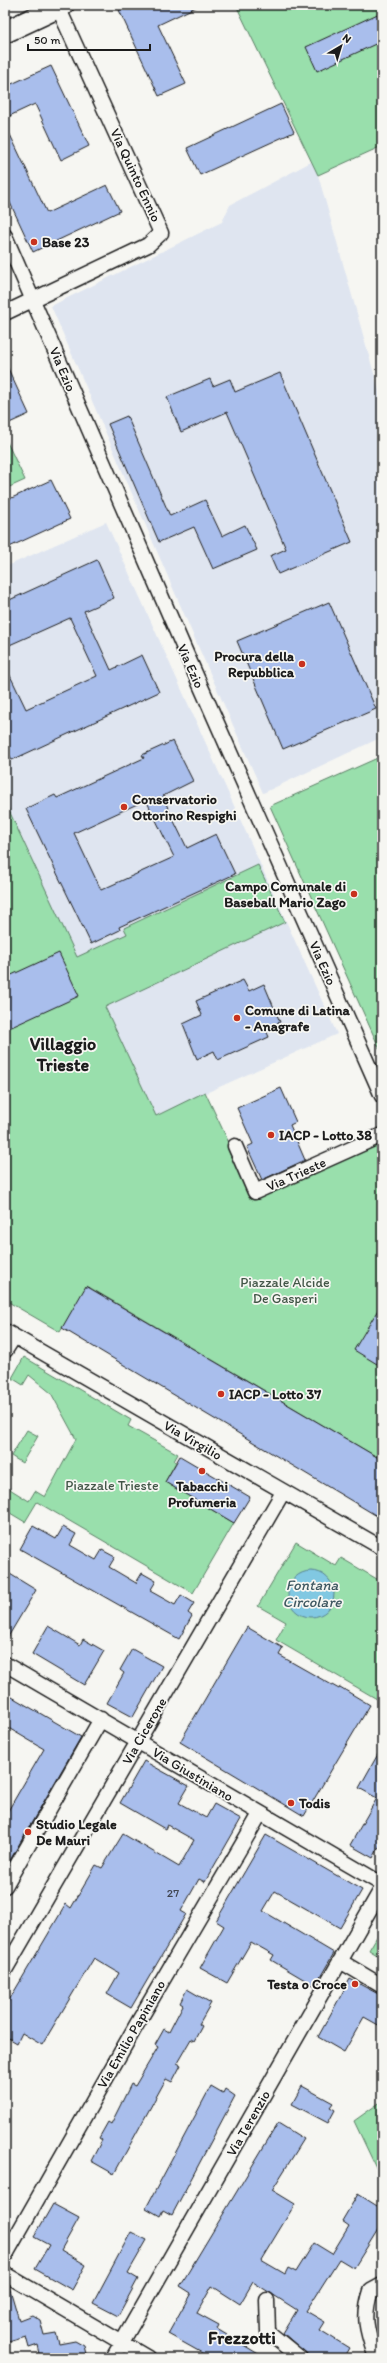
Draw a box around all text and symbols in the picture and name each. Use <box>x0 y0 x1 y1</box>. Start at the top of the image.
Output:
scale bar <box>28 26 150 52</box>
north arrow <box>321 26 361 66</box>
text: N <box>340 31 354 46</box>
text: 50 m <box>34 33 60 47</box>
street label: Via Quinto Ennio <box>106 126 165 225</box>
place label: Base 23 <box>42 234 90 251</box>
marker: Base 23 <box>29 237 39 247</box>
street label: Via Ezio <box>46 344 80 394</box>
street label: Via Ezio <box>173 641 208 691</box>
place label: Procura della Repubblica <box>214 648 295 681</box>
marker: Procura della Repubblica <box>297 659 307 669</box>
place label: Conservatorio Ottorino Respighi <box>132 791 237 824</box>
marker: Conservatorio Ottorino Respighi <box>119 802 129 812</box>
place label: Campo Comunale di Baseball Mario Zago <box>224 878 346 911</box>
marker: Campo Comunale di Baseball Mario Zago <box>349 889 359 899</box>
street label: Via Ezio <box>305 938 340 988</box>
place label: Comune di Latina - Anagrafe <box>245 1002 351 1035</box>
marker: Comune di Latina - Anagrafe <box>232 1013 242 1023</box>
district label: Villaggio Trieste <box>30 1033 96 1076</box>
place label: IACP - Lotto 38 <box>279 1127 372 1144</box>
marker: IACP - Lotto 38 <box>266 1130 276 1140</box>
street label: Via Trieste <box>264 1154 329 1195</box>
park label: Piazzale Alcide De Gasperi <box>240 1274 330 1307</box>
place label: IACP - Lotto 37 <box>229 1386 321 1403</box>
marker: IACP - Lotto 37 <box>216 1389 226 1399</box>
street label: Via Virgilio <box>161 1417 225 1464</box>
marker: Tabacchi Profumeria <box>197 1466 207 1476</box>
park label: Piazzale Trieste <box>65 1477 159 1494</box>
place label: Tabacchi Profumeria <box>168 1478 236 1511</box>
water label: Fontana Circolare <box>282 1576 342 1611</box>
street label: Via Cicerone <box>118 1694 171 1768</box>
street label: Via Giustiniano <box>149 1744 236 1805</box>
place label: Todis <box>298 1795 330 1812</box>
marker: Todis <box>286 1798 296 1808</box>
place label: Studio Legale De Mauri <box>36 1816 117 1849</box>
marker: Studio Legale De Mauri <box>23 1827 33 1837</box>
house number: 27 <box>167 1886 179 1900</box>
place label: Testa o Croce <box>266 1976 347 1993</box>
street label: Via Emilio Papiniano <box>93 1977 169 2091</box>
marker: Testa o Croce <box>350 1979 360 1989</box>
street label: Via Terenzio <box>223 2087 274 2159</box>
district label: Frezzotti <box>208 2327 276 2349</box>

